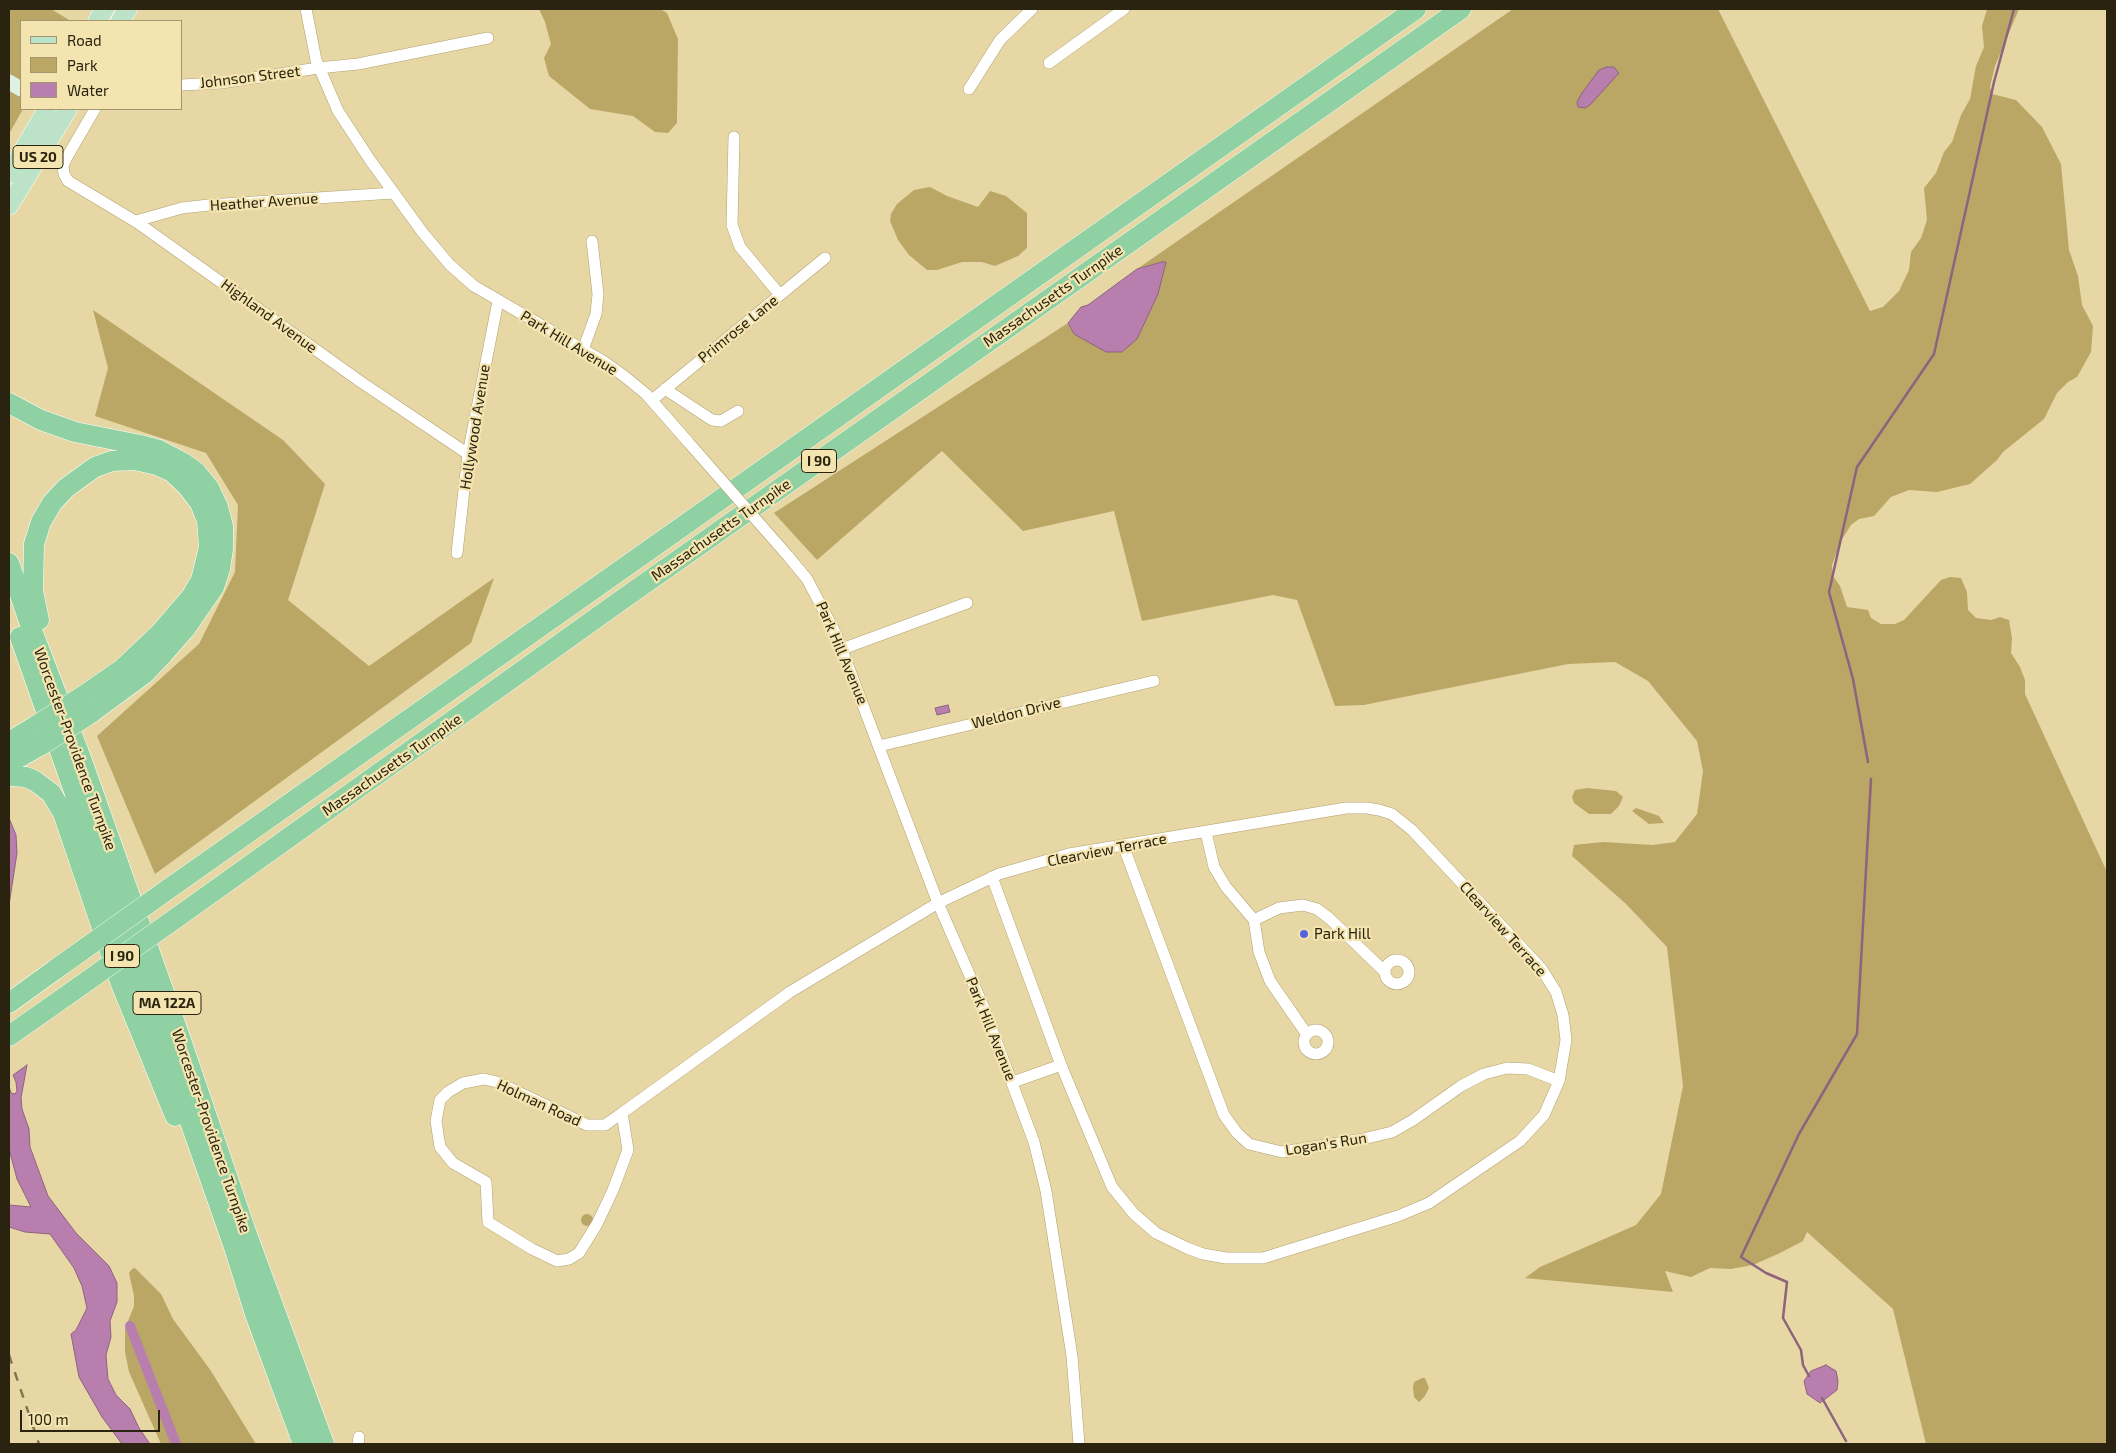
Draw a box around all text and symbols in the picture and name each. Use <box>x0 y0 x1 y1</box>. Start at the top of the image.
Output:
legend <box>20 20 182 110</box>
text: Road <box>67 31 102 49</box>
text: Park <box>67 56 98 74</box>
street label: Johnson Street <box>199 62 301 92</box>
text: Water <box>67 81 109 99</box>
road number: US 20 <box>13 146 63 168</box>
street label: Heather Avenue <box>209 189 319 215</box>
street label: Massachusetts Turnpike <box>980 241 1126 351</box>
street label: Highland Avenue <box>217 275 321 357</box>
street label: Primrose Lane <box>694 291 782 367</box>
street label: Park Hill Avenue <box>517 307 621 379</box>
street label: Hollywood Avenue <box>456 363 494 491</box>
road number: I 90 <box>802 450 836 472</box>
street label: Massachusetts Turnpike <box>648 475 794 585</box>
street label: Park Hill Avenue <box>812 599 872 707</box>
street label: Worcester-Providence Turnpike <box>30 645 120 853</box>
street label: Weldon Drive <box>970 693 1062 733</box>
street label: Massachusetts Turnpike <box>319 710 465 820</box>
street label: Clearview Terrace <box>1046 830 1168 870</box>
street label: Clearview Terrace <box>1456 878 1550 980</box>
place label: Park Hill <box>1314 925 1371 943</box>
marker: Park Hill <box>1298 928 1310 940</box>
road number: I 90 <box>104 944 140 968</box>
street label: Park Hill Avenue <box>962 975 1020 1083</box>
road number: MA 122A <box>133 991 201 1014</box>
street label: Worcester-Providence Turnpike <box>168 1027 254 1235</box>
street label: Holman Road <box>494 1076 584 1130</box>
street label: Logan's Run <box>1284 1129 1368 1159</box>
scale bar <box>22 1400 162 1432</box>
text: 100 m <box>28 1410 69 1428</box>

